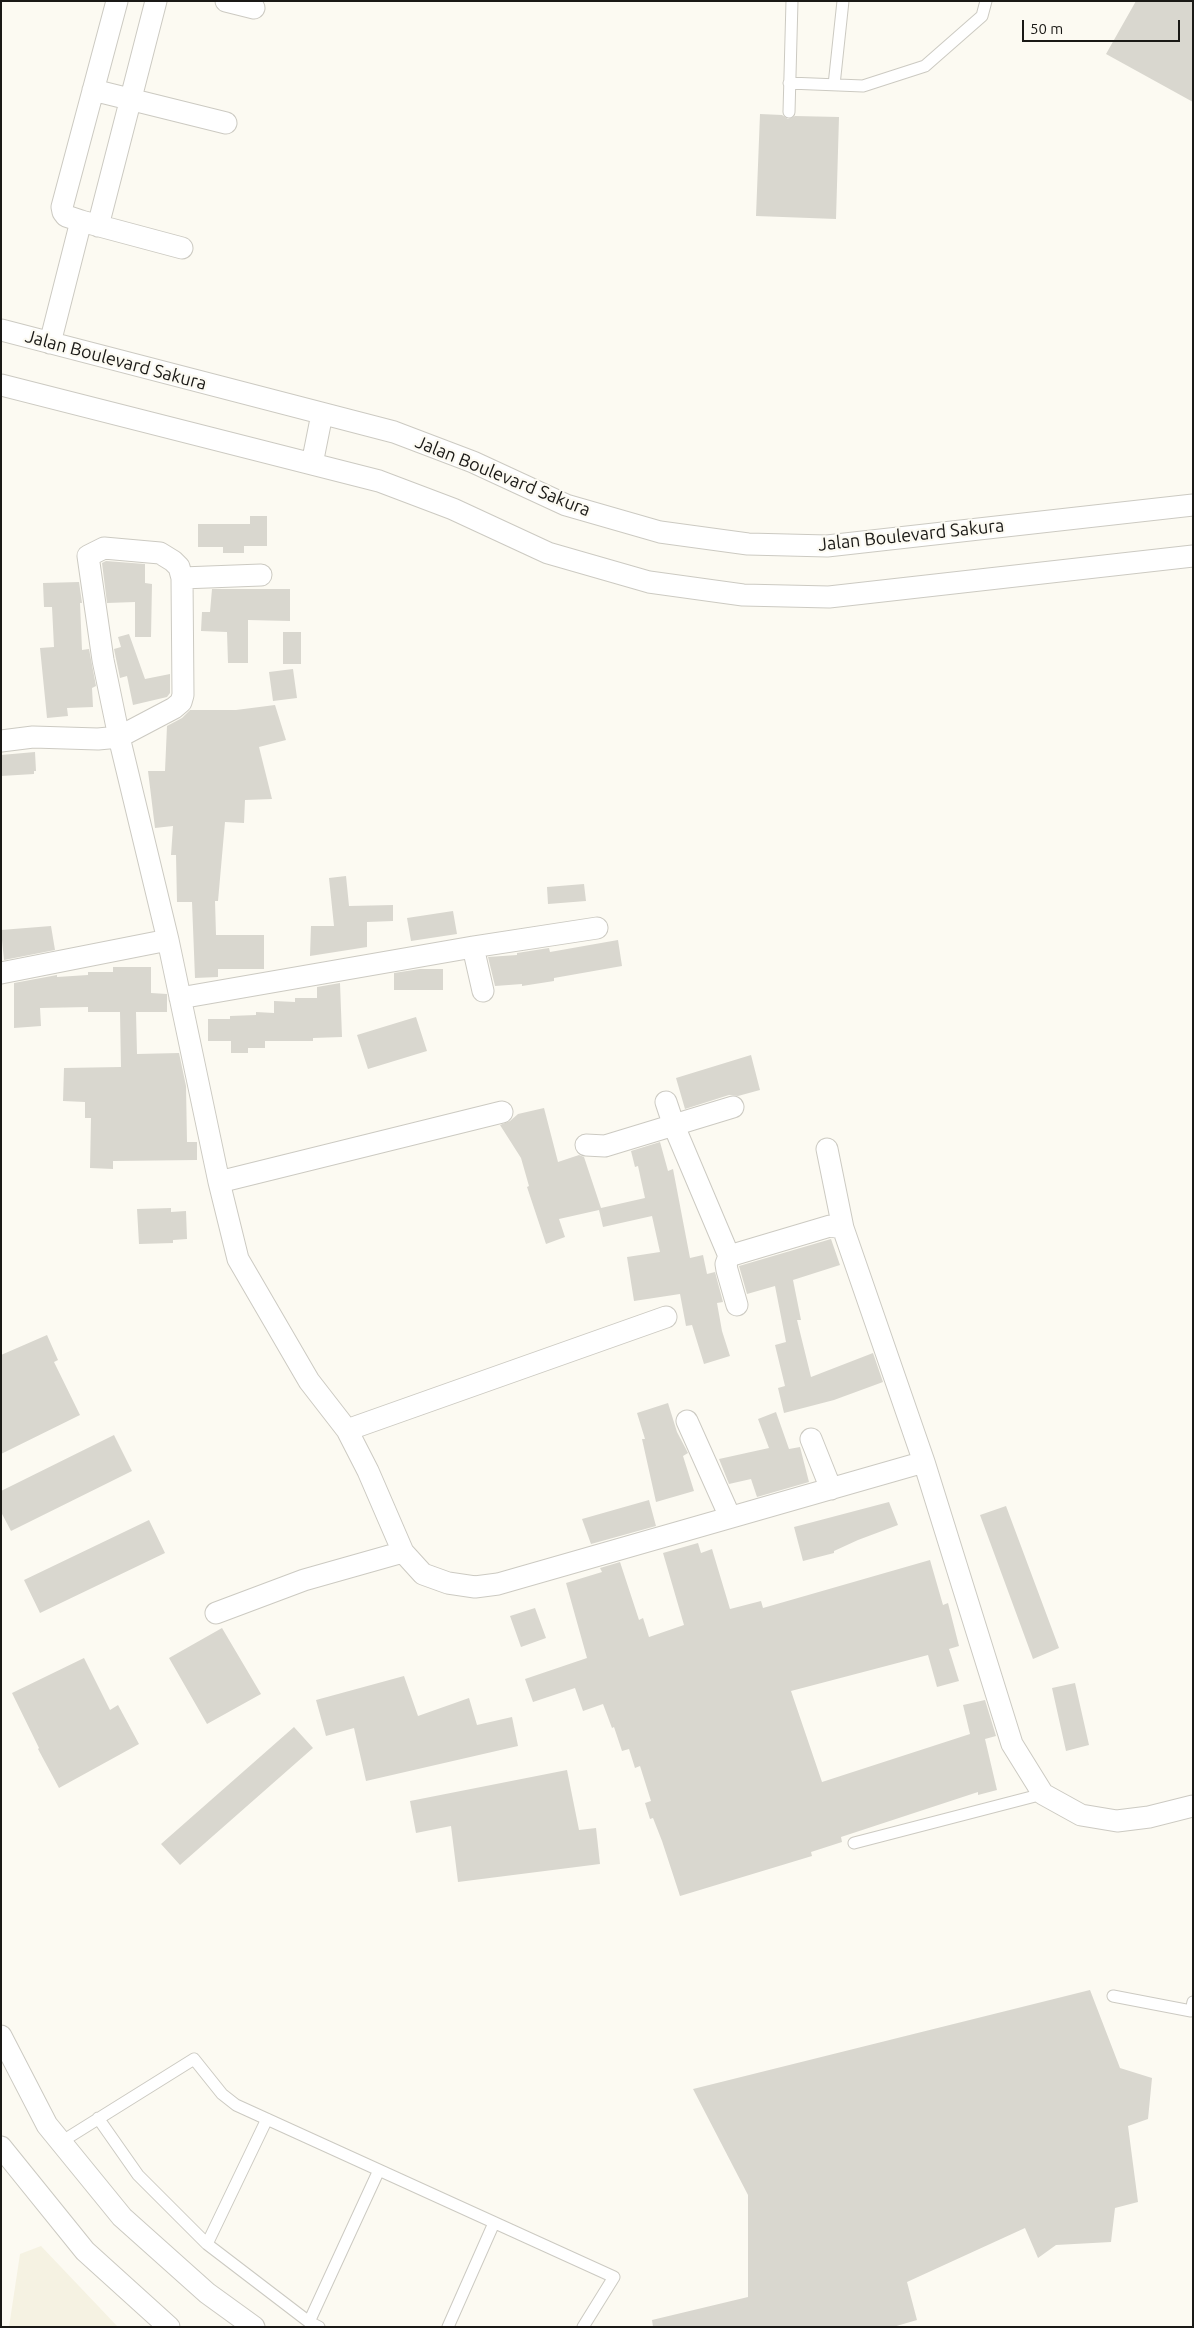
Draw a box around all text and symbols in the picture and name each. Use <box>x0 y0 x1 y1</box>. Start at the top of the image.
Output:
scale bar <box>1024 10 1182 42</box>
text: 50 m <box>1030 20 1063 37</box>
street label: Jalan Boulevard Sakura <box>23 325 209 395</box>
street label: Jalan Boulevard Sakura <box>412 431 594 521</box>
street label: Jalan Boulevard Sakura <box>817 514 1005 556</box>

